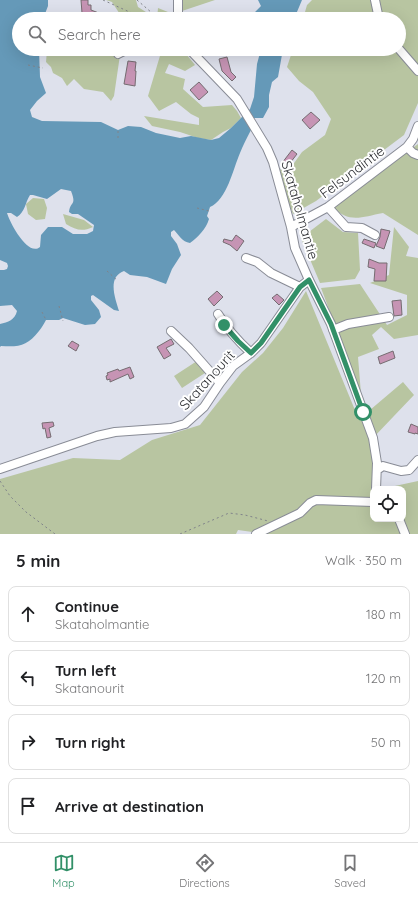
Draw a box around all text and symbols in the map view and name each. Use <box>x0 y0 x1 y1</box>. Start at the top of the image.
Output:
search box <box>12 12 406 56</box>
icon: search <box>26 23 48 45</box>
text: Search here <box>58 25 141 44</box>
street label: Felsundintie <box>316 142 388 202</box>
street label: Skataholmantie <box>277 159 323 261</box>
route end <box>215 316 233 334</box>
street label: Skatanourit <box>175 346 239 414</box>
route start <box>354 403 372 421</box>
map controls <box>370 486 406 522</box>
button: locate <box>370 486 406 522</box>
text: 5 min <box>16 550 60 571</box>
text: Walk · 350 m <box>325 552 402 568</box>
text: Continue <box>55 597 119 616</box>
icon: ahead <box>17 603 39 625</box>
text: 180 m <box>366 606 401 622</box>
text: Skataholmantie <box>55 616 149 632</box>
text: Turn left <box>55 661 117 680</box>
icon: left <box>17 667 39 689</box>
text: 120 m <box>366 670 401 686</box>
text: Skatanourit <box>55 680 124 696</box>
icon: right <box>17 731 39 753</box>
text: Turn right <box>55 733 126 752</box>
text: 50 m <box>371 734 401 750</box>
icon: arrive <box>17 795 39 817</box>
text: Arrive at destination <box>55 797 204 816</box>
tab: Map <box>52 852 75 890</box>
tab: Directions <box>179 852 230 890</box>
tab: Saved <box>334 852 366 890</box>

